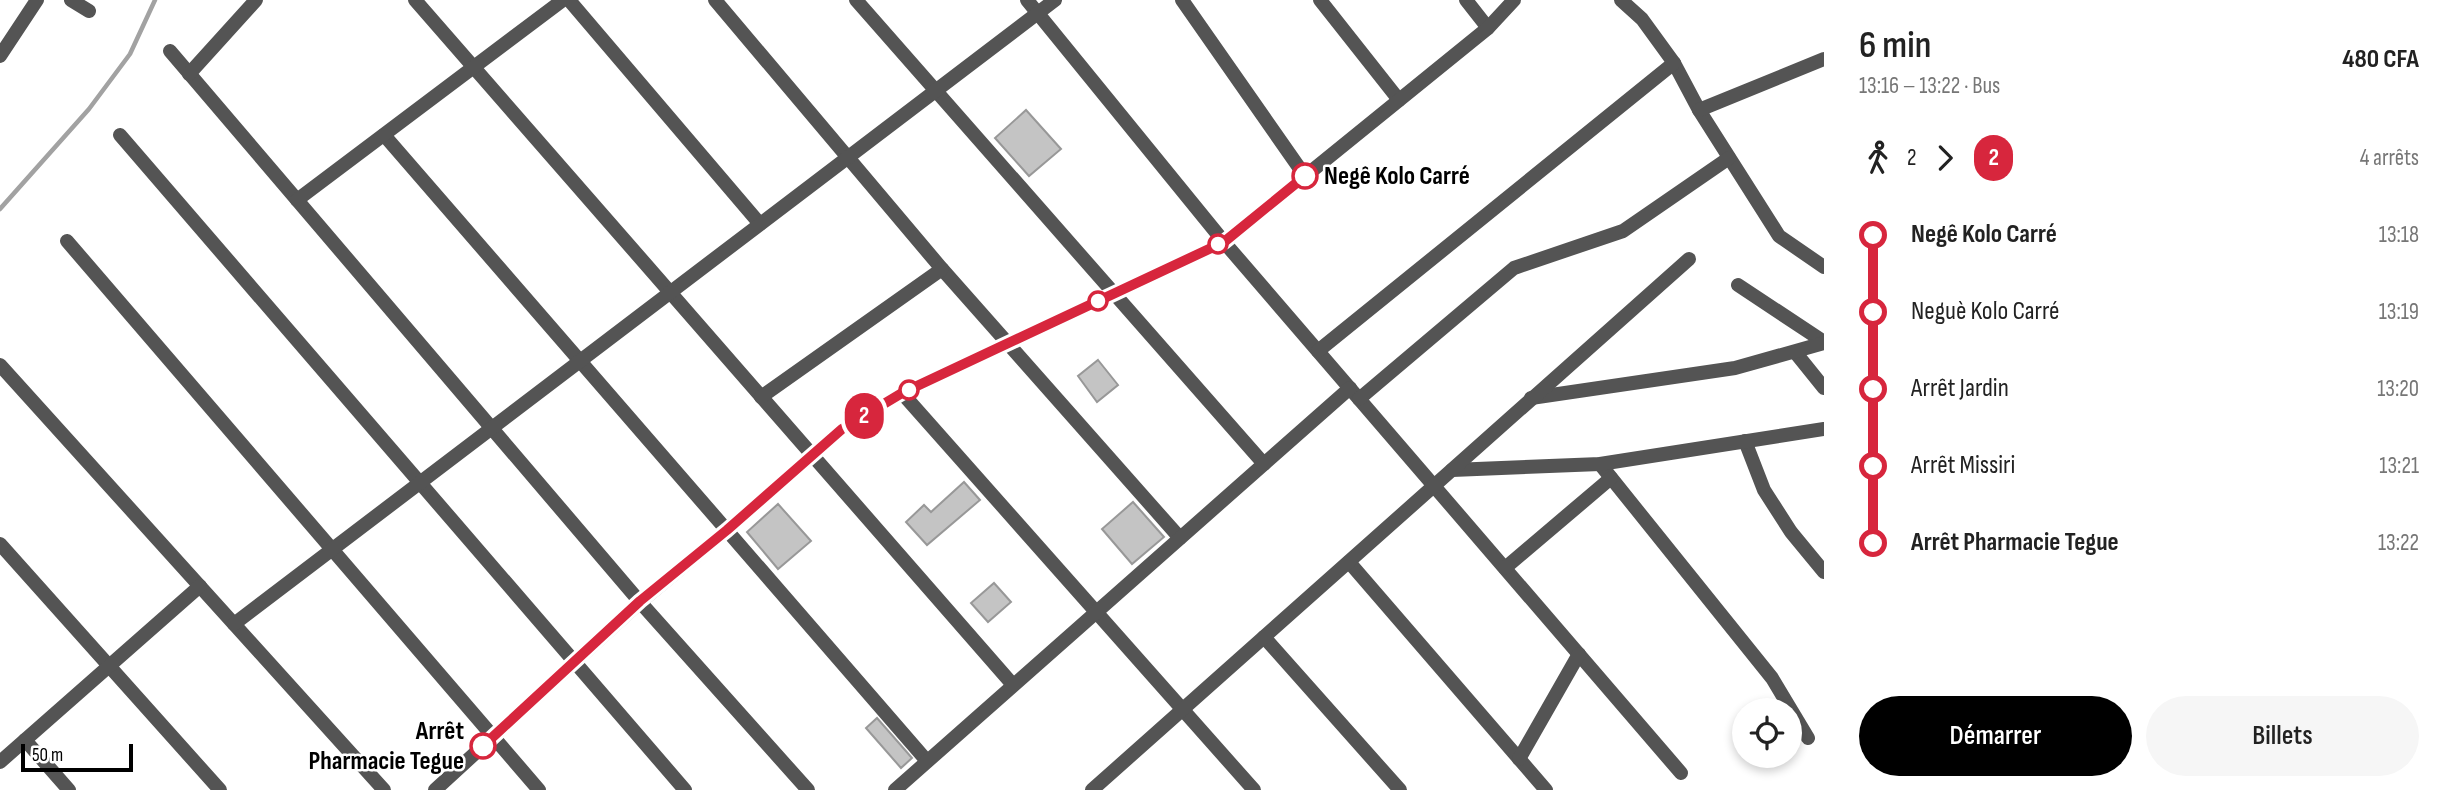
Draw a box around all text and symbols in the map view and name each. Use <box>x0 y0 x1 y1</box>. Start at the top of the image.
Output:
text: 6 min <box>1859 23 1931 68</box>
text: 480 CFA <box>2342 44 2419 75</box>
text: 13:16 – 13:22 · Bus <box>1859 72 2000 100</box>
icon: walk <box>1859 139 1897 177</box>
icon: forward <box>1926 139 1964 177</box>
text: 2 <box>1988 143 1999 172</box>
text: 2 <box>1907 144 1916 172</box>
text: 4 arrêts <box>2360 144 2419 172</box>
place label: Negê Kolo Carré <box>1324 161 1470 192</box>
marker: Negê Kolo Carré <box>1292 163 1318 189</box>
text: Negê Kolo Carré <box>1911 219 2057 250</box>
text: 13:18 <box>2379 221 2419 249</box>
unlabelled marker <box>1208 234 1228 254</box>
unlabelled marker <box>1088 291 1108 311</box>
text: Neguè Kolo Carré <box>1911 296 2060 327</box>
text: 13:19 <box>2379 298 2419 326</box>
text: Arrêt Jardin <box>1911 373 2009 404</box>
text: 13:20 <box>2377 375 2419 403</box>
unlabelled marker <box>899 380 919 400</box>
line badge: 2 <box>841 393 887 439</box>
text: 2 <box>859 401 869 430</box>
text: Arrêt Missiri <box>1911 450 2015 481</box>
text: 13:21 <box>2379 452 2419 480</box>
text: Arrêt Pharmacie Tegue <box>1911 527 2119 558</box>
text: 13:22 <box>2378 529 2419 557</box>
button: Démarrer <box>1859 696 2132 776</box>
button: Billets <box>2146 696 2419 776</box>
map controls <box>1732 698 1802 768</box>
button: locate <box>1732 698 1802 768</box>
place label: Arrêt Pharmacie Tegue <box>308 716 464 777</box>
marker: Arrêt Pharmacie Tegue <box>470 733 496 759</box>
scale bar <box>21 741 133 773</box>
text: 50 m <box>32 744 63 767</box>

